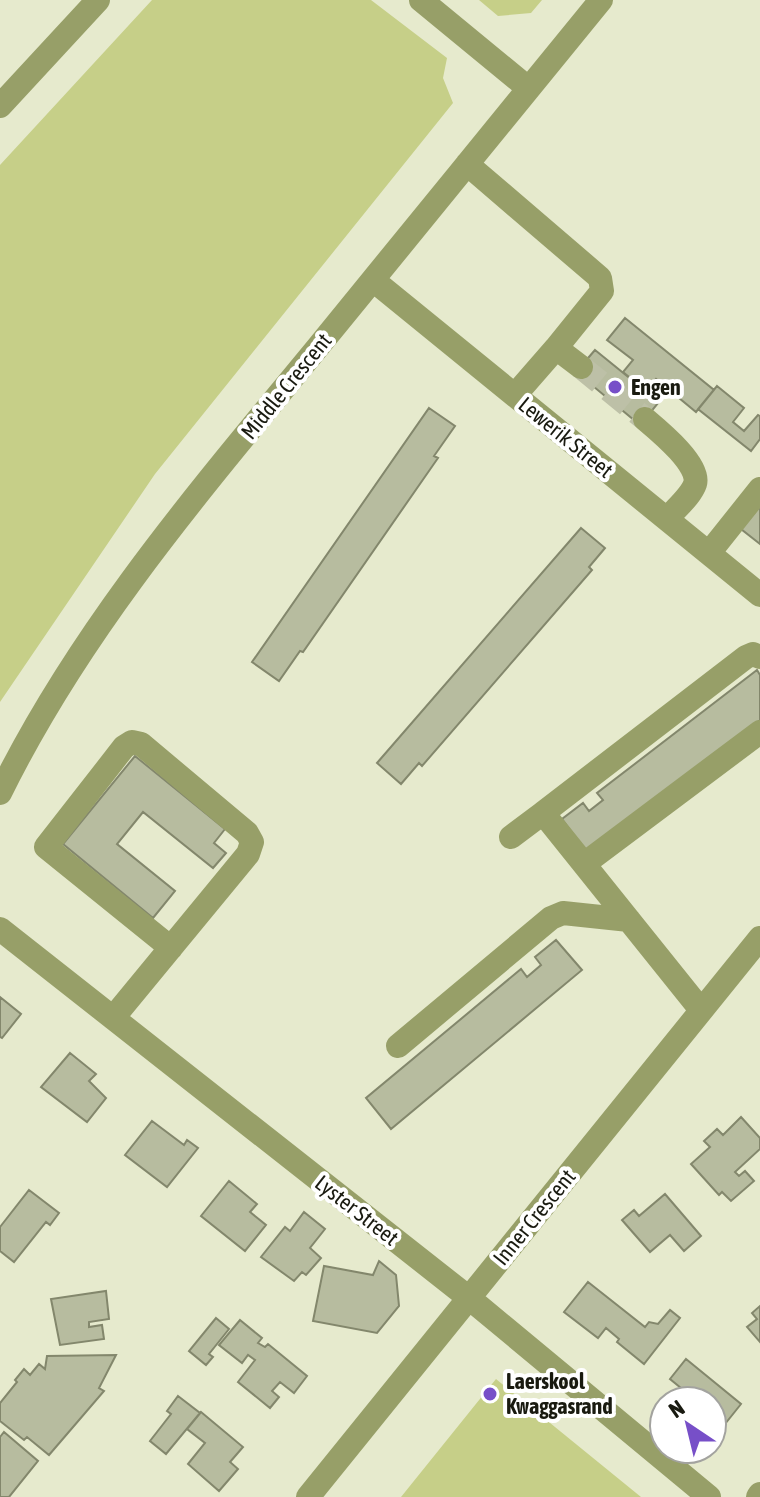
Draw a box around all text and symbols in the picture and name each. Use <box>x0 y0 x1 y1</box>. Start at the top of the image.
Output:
street label: Middle Crescent <box>235 328 337 444</box>
place label: Engen <box>631 374 681 400</box>
marker: Engen <box>606 378 624 396</box>
street label: Lewerik Street <box>514 391 618 483</box>
street label: Inner Crescent <box>487 1164 581 1270</box>
street label: Lyster Street <box>310 1169 404 1251</box>
place label: Laerskool Kwaggasrand <box>506 1368 613 1419</box>
marker: Laerskool Kwaggasrand <box>481 1385 499 1403</box>
north arrow <box>648 1385 728 1465</box>
text: N <box>664 1394 689 1423</box>

